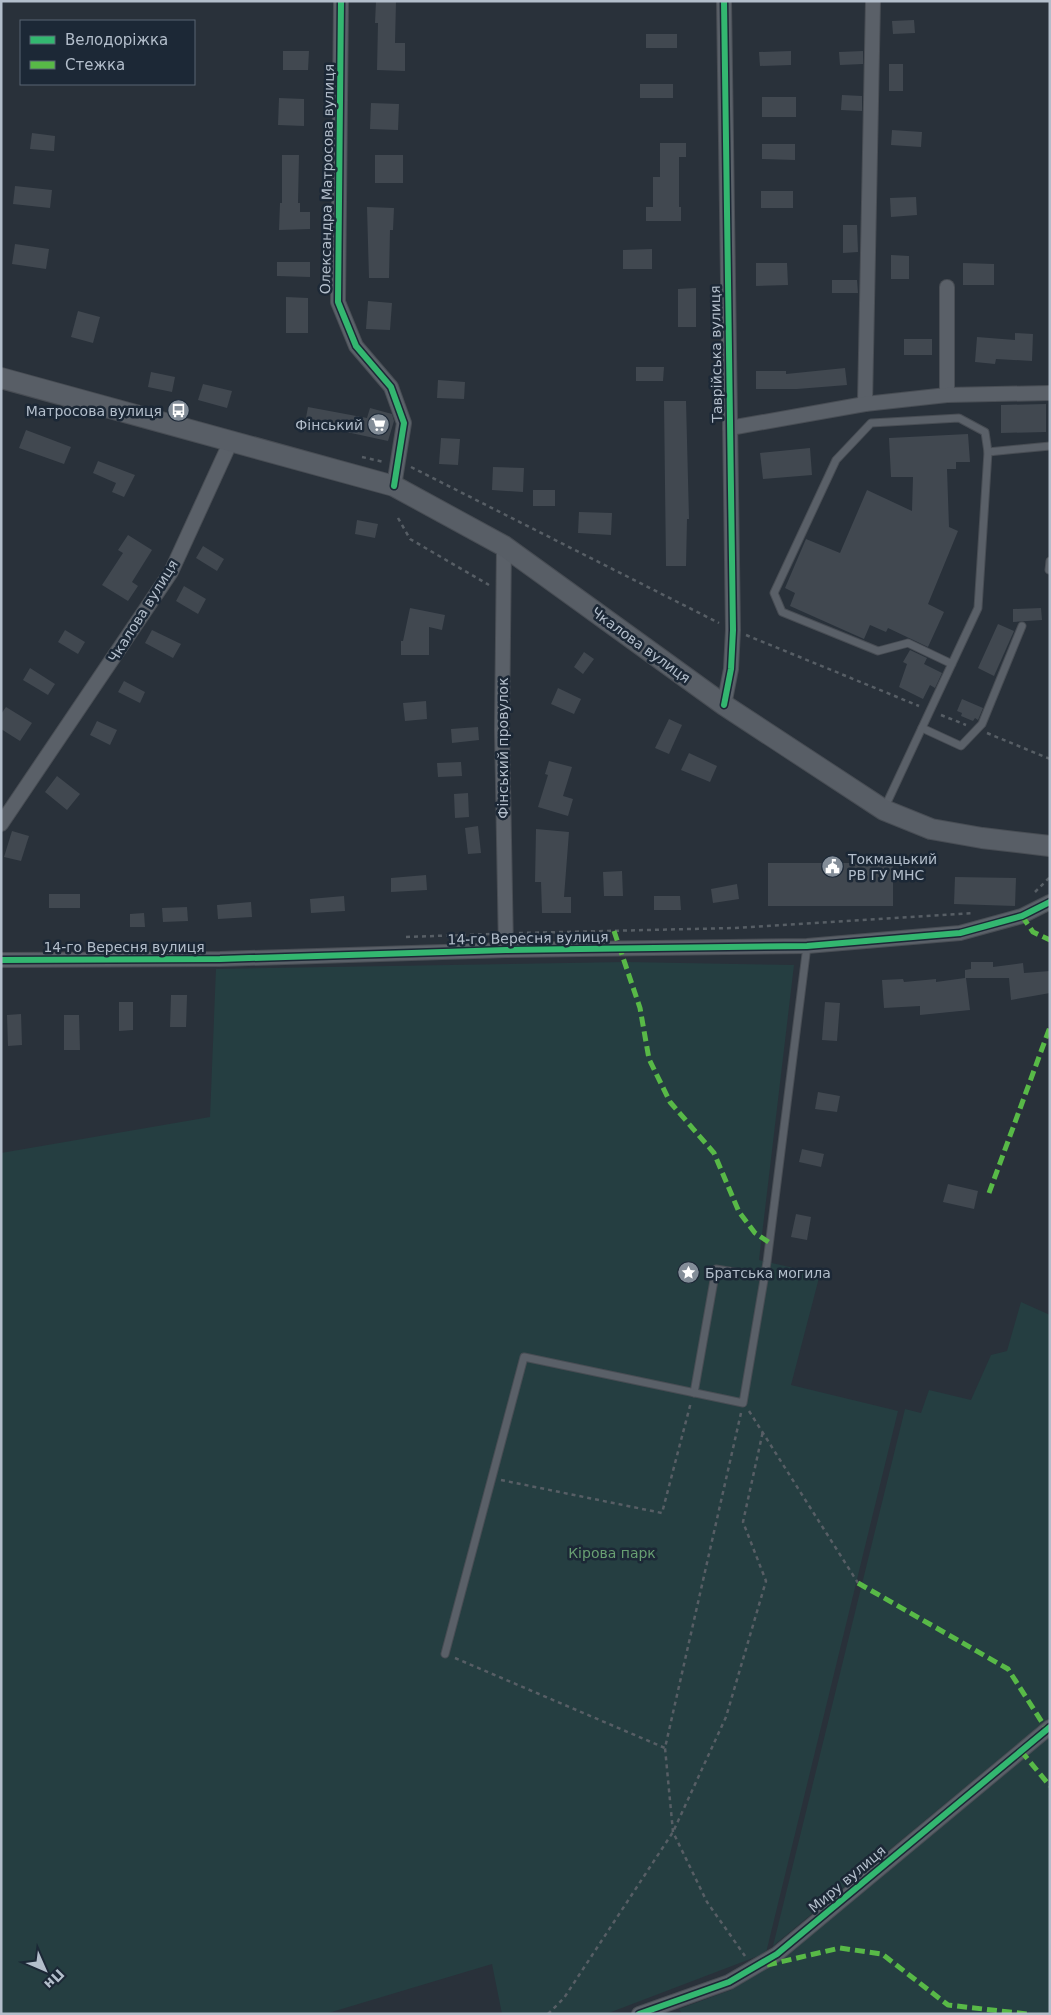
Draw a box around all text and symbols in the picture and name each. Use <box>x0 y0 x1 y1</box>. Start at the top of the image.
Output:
legend <box>20 20 195 85</box>
text: Велодоріжка <box>65 31 168 49</box>
text: Стежка <box>65 56 125 74</box>
street label: Олександра Матросова вулиця <box>317 64 337 294</box>
street label: Таврійська вулиця <box>707 285 725 424</box>
bus stop icon: Матросова вулиця <box>166 399 190 423</box>
place label: Матросова вулиця <box>26 403 162 419</box>
supermarket icon: Фінський <box>367 413 391 437</box>
place label: Фінський <box>295 417 363 433</box>
street label: Чкалова вулиця <box>105 557 181 665</box>
street label: Чкалова вулиця <box>589 604 693 686</box>
street label: Фінський провулок <box>495 677 511 819</box>
place label: Токмацький РВ ГУ МНС <box>847 851 937 883</box>
public building icon: Токмацький РВ ГУ МНС <box>820 855 844 879</box>
street label: 14-го Вересня вулиця <box>447 929 609 947</box>
street label: 14-го Вересня вулиця <box>43 939 205 955</box>
place icon: Братська могила <box>677 1261 701 1285</box>
place label: Братська могила <box>705 1265 831 1281</box>
park label: Кірова парк <box>568 1545 656 1561</box>
street label: Миру вулиця <box>805 1842 889 1916</box>
north arrow <box>20 1945 70 1995</box>
text: Пн <box>41 1966 67 1992</box>

